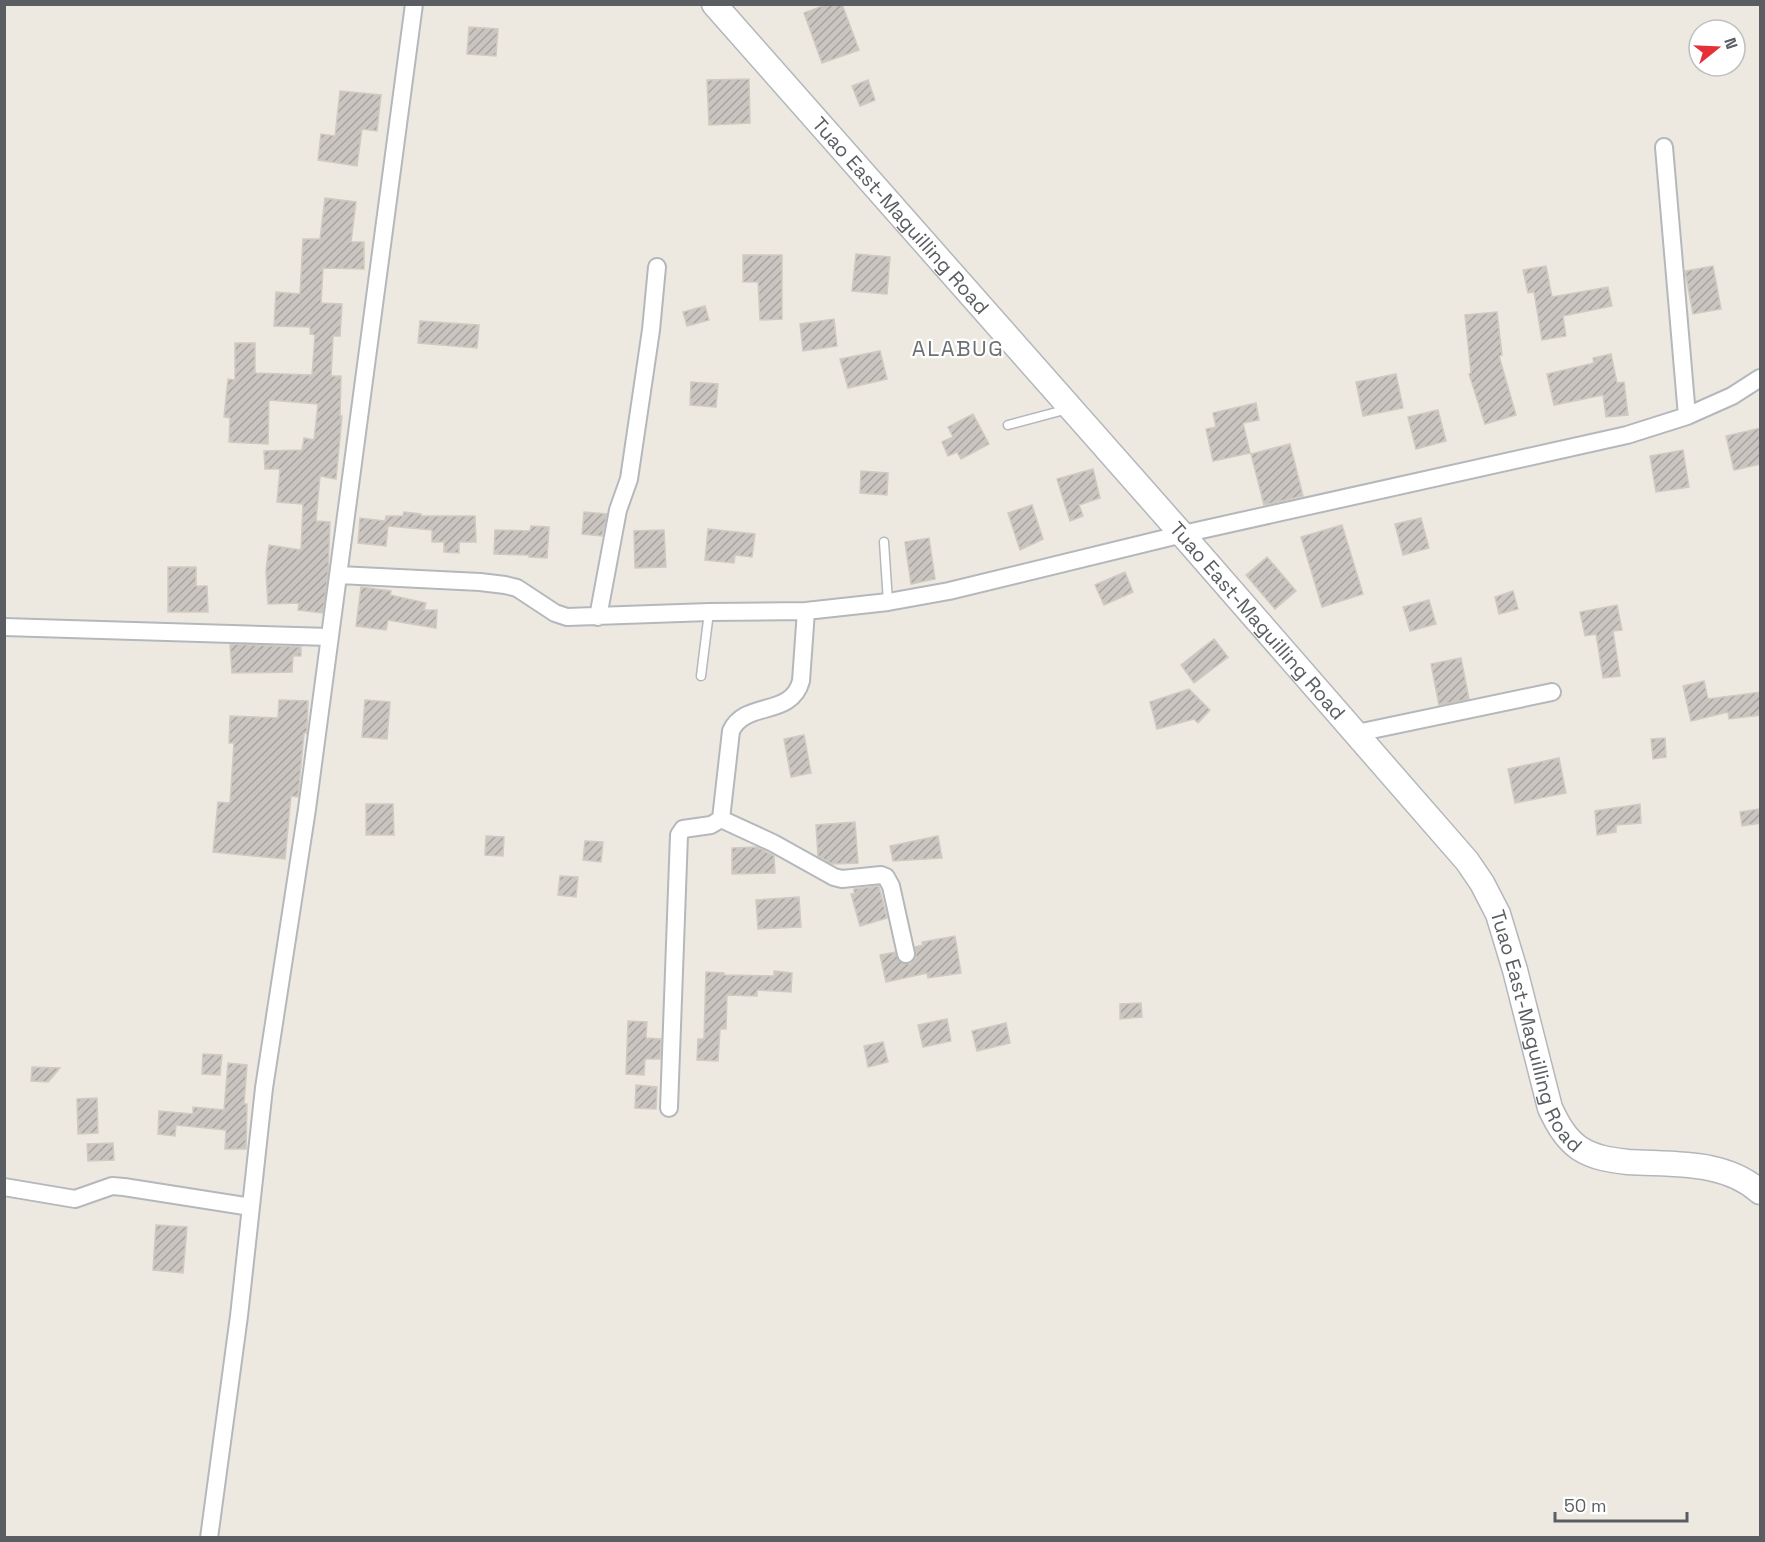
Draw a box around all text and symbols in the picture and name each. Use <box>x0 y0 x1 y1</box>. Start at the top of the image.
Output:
north arrow <box>1687 18 1747 78</box>
text: N <box>1719 35 1742 52</box>
street label: Tuao East-Maguilling Road <box>807 111 995 320</box>
district label: ALABUG <box>912 334 1004 362</box>
street label: Tuao East-Maguilling Road <box>1164 516 1351 725</box>
street label: Tuao East-Maguilling Road <box>1484 907 1588 1158</box>
scale bar <box>1555 1485 1687 1523</box>
text: 50 m <box>1564 1494 1606 1517</box>

